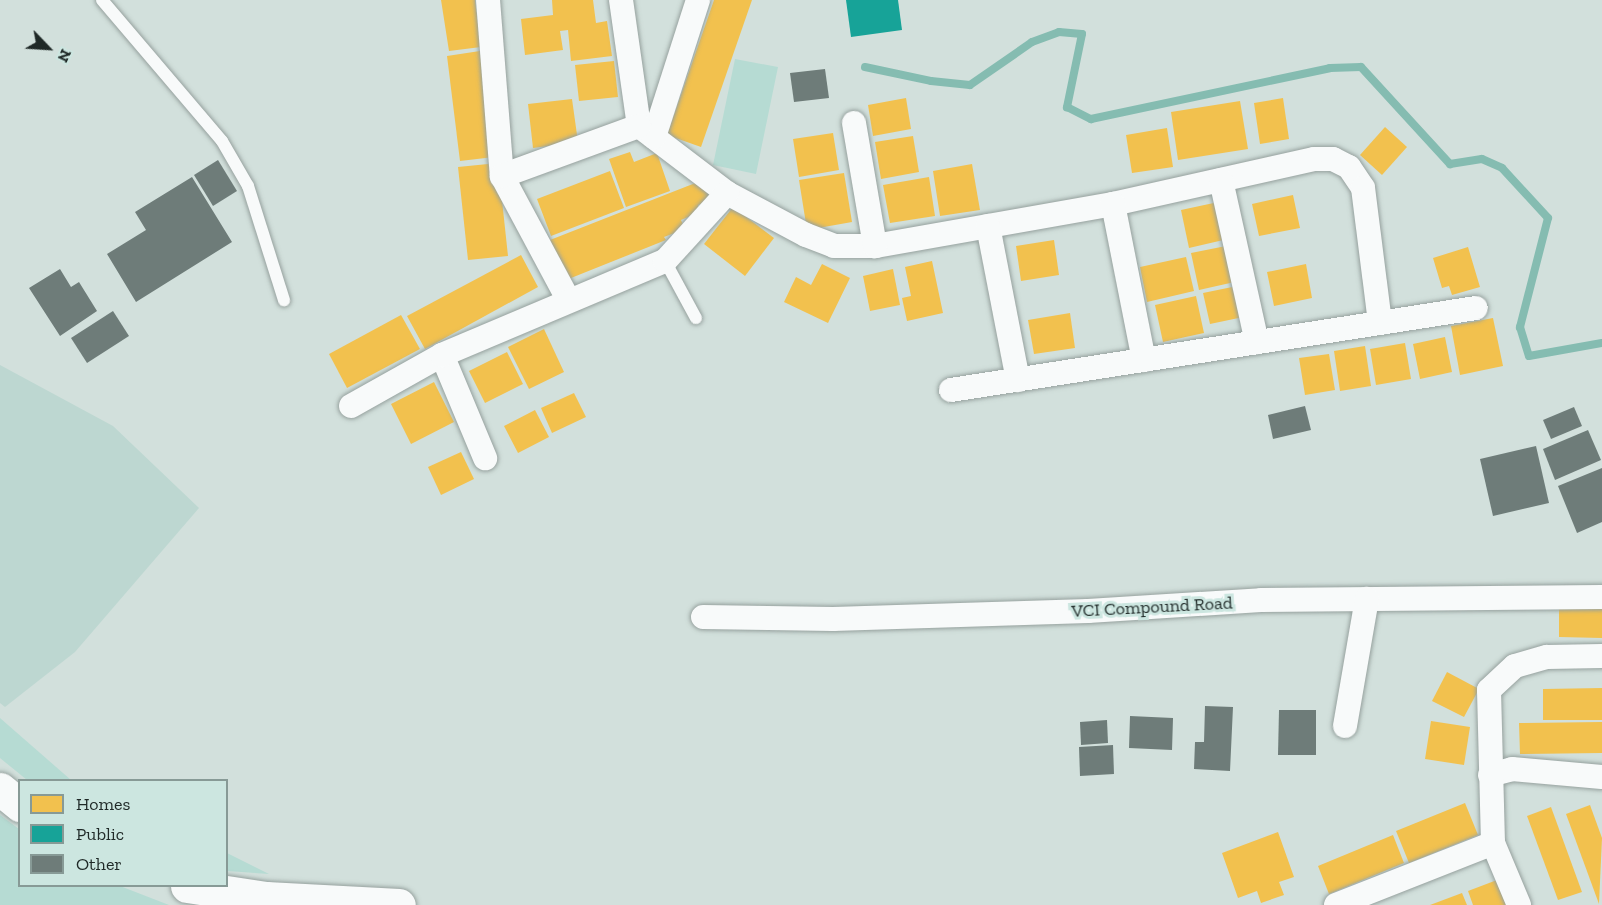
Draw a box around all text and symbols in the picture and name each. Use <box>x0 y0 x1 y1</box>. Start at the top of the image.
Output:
north arrow <box>18 18 78 78</box>
text: N <box>54 46 76 65</box>
street label: VCI Compound Road <box>1071 592 1233 622</box>
legend <box>18 779 228 887</box>
text: Homes <box>76 793 130 815</box>
text: Public <box>76 823 124 845</box>
text: Other <box>76 853 122 875</box>

